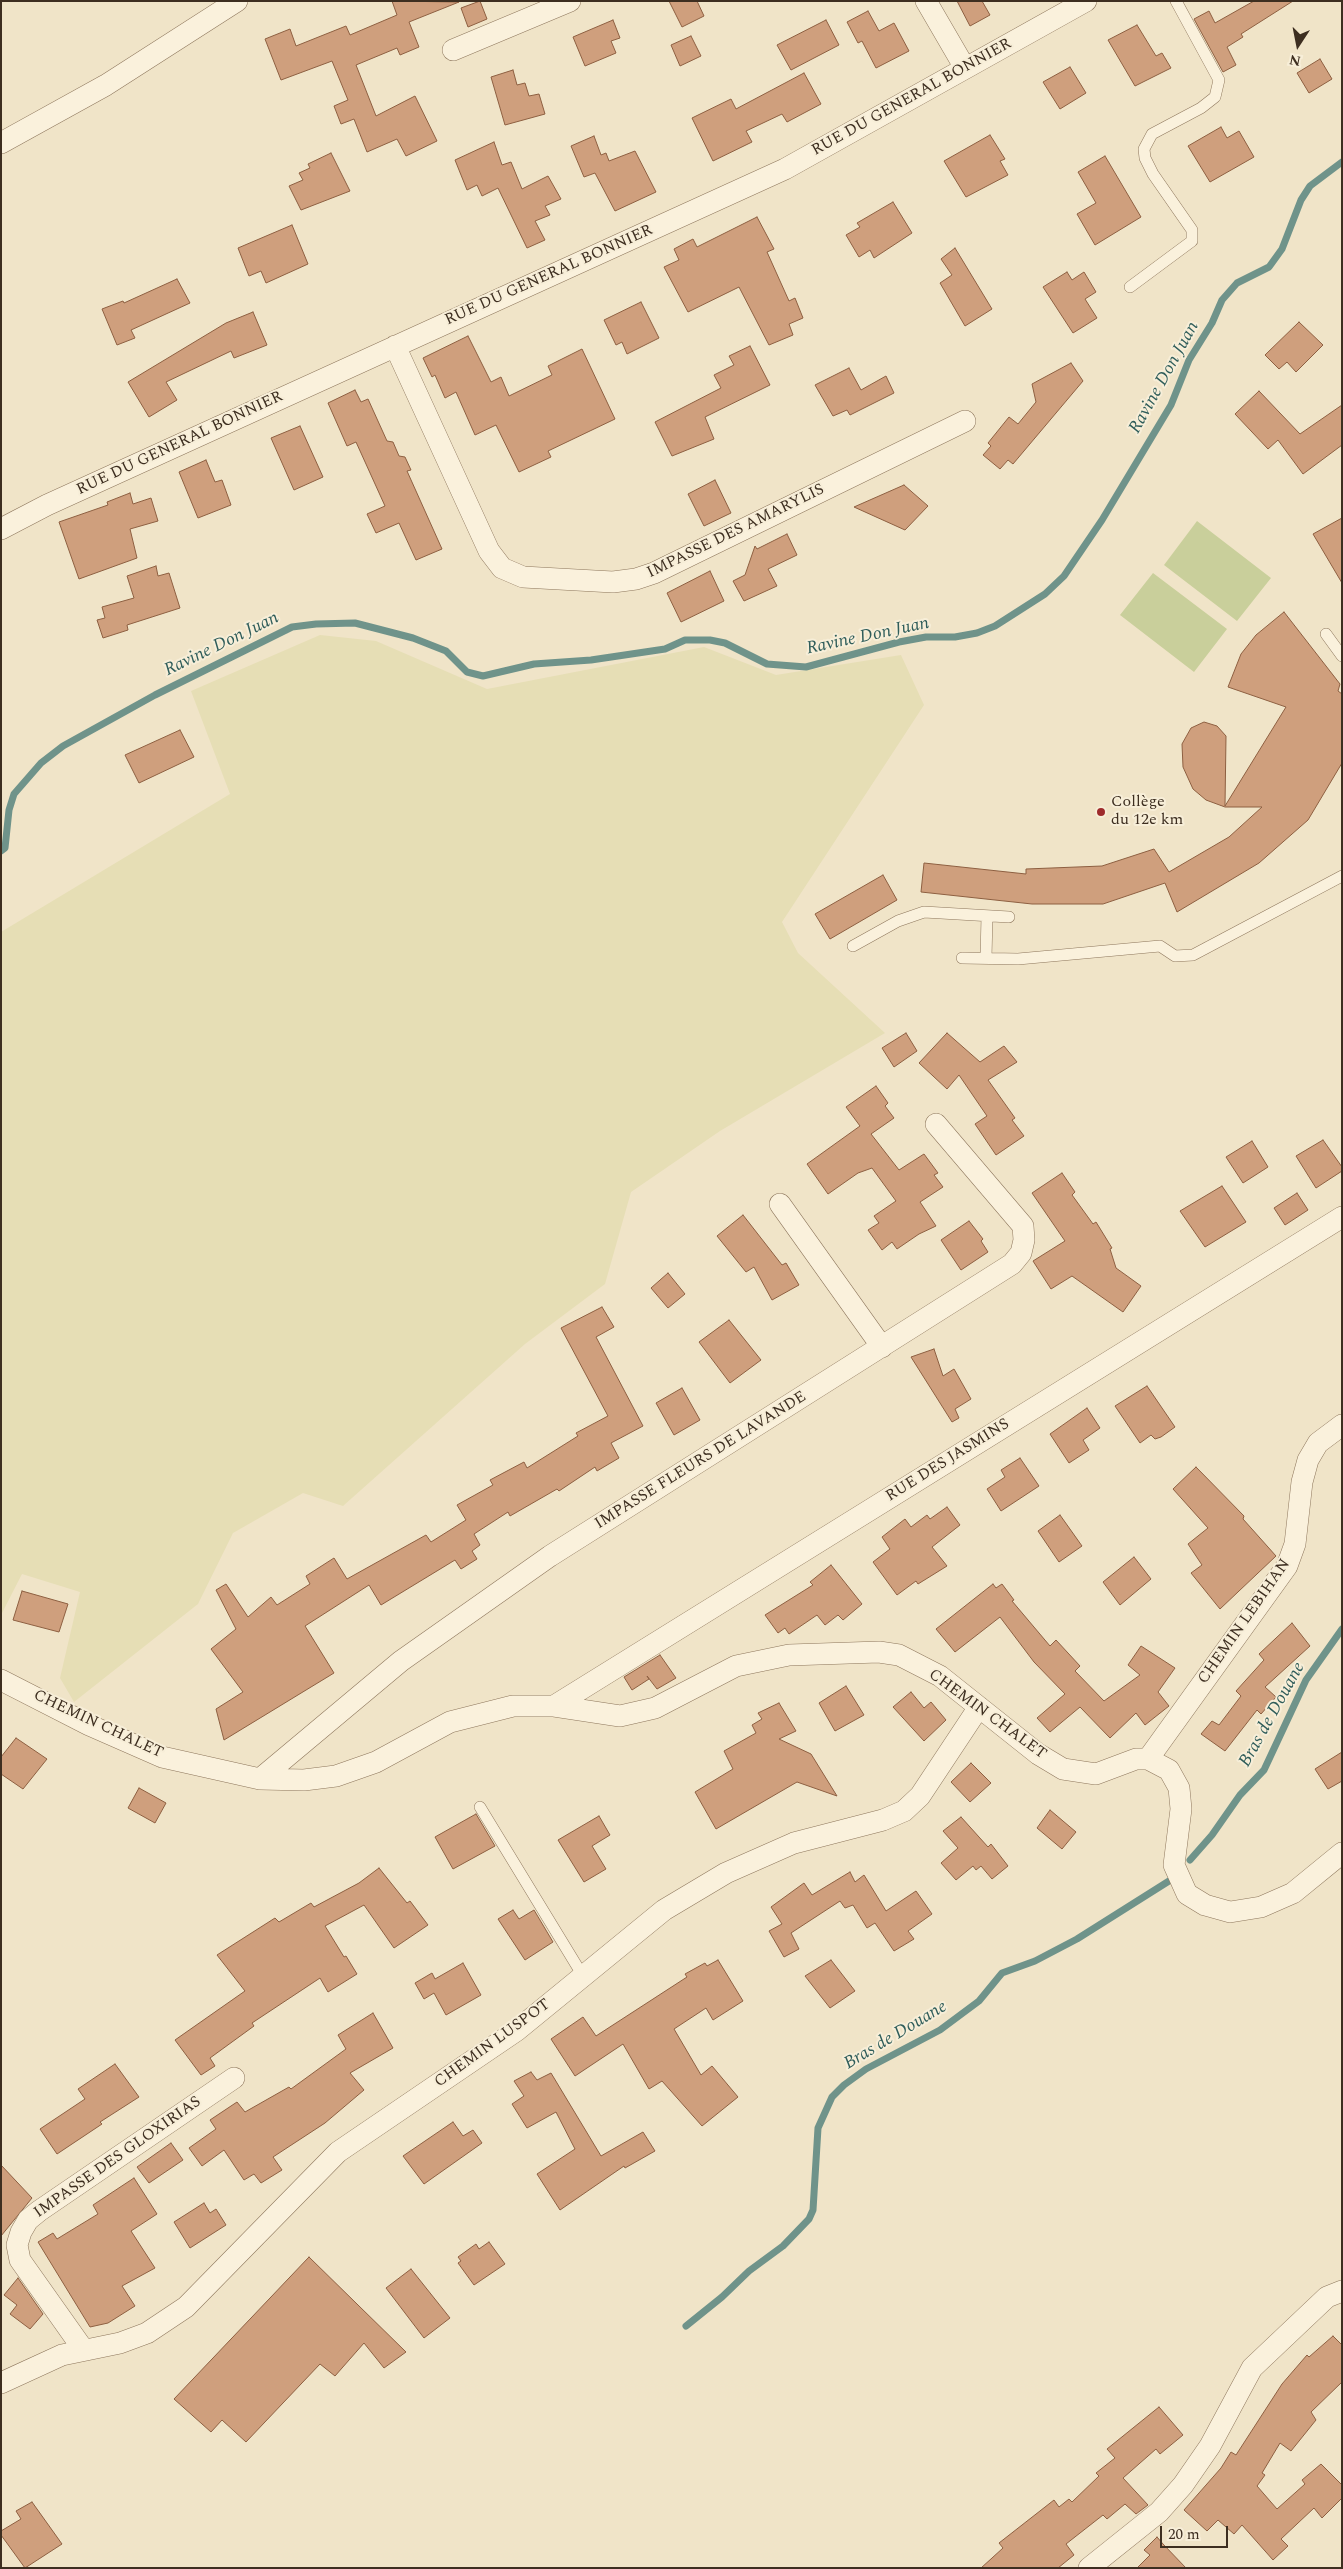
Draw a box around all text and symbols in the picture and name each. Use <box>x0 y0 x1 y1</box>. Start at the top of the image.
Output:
north arrow <box>1273 20 1323 70</box>
street label: RUE DU GENERAL BONNIER <box>809 35 1015 161</box>
text: N <box>1287 49 1303 72</box>
street label: RUE DU GENERAL BONNIER <box>442 221 656 331</box>
water label: Ravine Don Juan <box>1125 318 1205 438</box>
street label: RUE DU GENERAL BONNIER <box>74 388 286 500</box>
street label: IMPASSE DES AMARYLIS <box>644 481 828 583</box>
water label: Ravine Don Juan <box>161 608 283 682</box>
water label: Ravine Don Juan <box>805 613 931 661</box>
place label: Collège du 12e km <box>1111 793 1183 831</box>
marker: Collège du 12e km <box>1095 806 1107 818</box>
street label: IMPASSE FLEURS DE LAVANDE <box>592 1388 810 1534</box>
street label: RUE DES JASMINS <box>883 1415 1013 1507</box>
street label: CHEMIN LEBIHAN <box>1195 1556 1295 1688</box>
water label: Bras de Douane <box>1235 1659 1311 1771</box>
street label: CHEMIN CHALET <box>924 1666 1050 1764</box>
street label: CHEMIN CHALET <box>30 1686 166 1764</box>
street label: CHEMIN LUSPOT <box>431 1996 555 2092</box>
water label: Bras de Douane <box>841 1997 951 2075</box>
street label: IMPASSE DES GLOXIRIAS <box>31 2093 205 2223</box>
scale bar <box>1163 2516 1230 2548</box>
text: 20 m <box>1168 2523 1200 2546</box>

